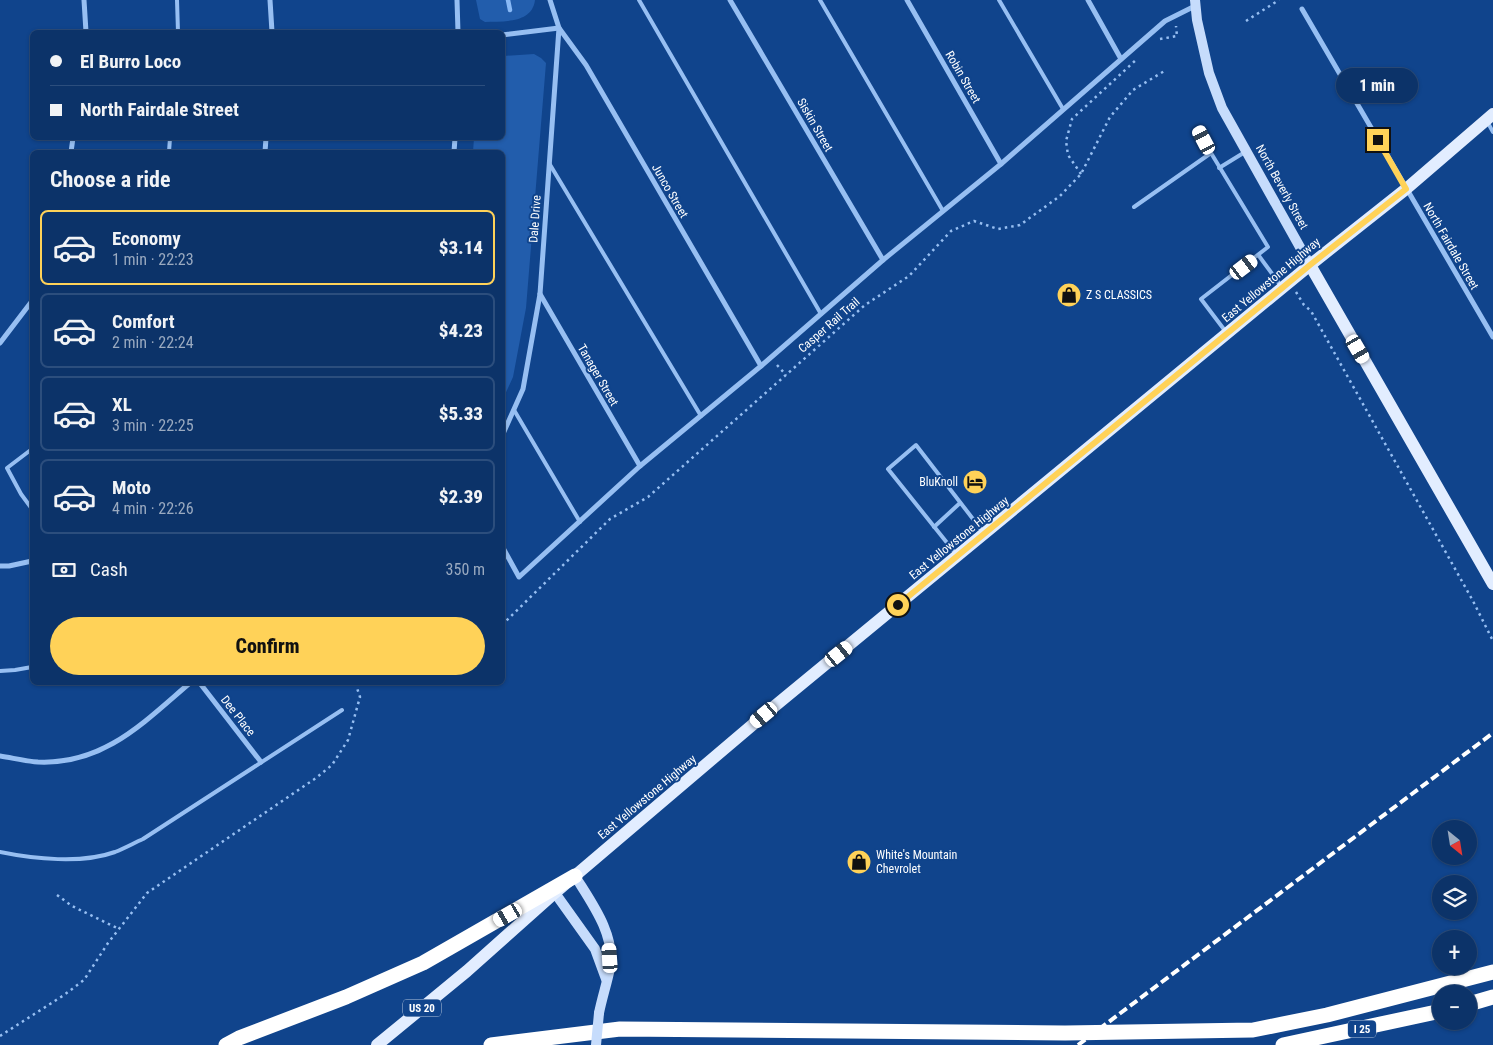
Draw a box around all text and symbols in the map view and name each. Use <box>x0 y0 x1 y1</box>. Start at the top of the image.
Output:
street label: Robin Street <box>943 48 984 106</box>
text: El Burro Loco <box>80 50 181 73</box>
callout: 1 min <box>1337 68 1419 102</box>
text: 1 min <box>1359 76 1395 95</box>
street label: Siskin Street <box>794 96 836 155</box>
text: North Fairdale Street <box>80 98 239 121</box>
car <box>1190 123 1217 157</box>
route end <box>1367 129 1389 151</box>
street label: North Beverly Street <box>1253 142 1311 232</box>
street label: Junco Street <box>649 162 691 221</box>
text: Choose a ride <box>50 167 171 192</box>
street label: Dale Drive <box>526 194 544 243</box>
street label: North Fairdale Street <box>1420 200 1482 292</box>
icon: car <box>52 225 97 270</box>
text: Economy <box>112 227 181 250</box>
street label: East Yellowstone Highway <box>1219 235 1323 325</box>
text: $3.14 <box>439 236 483 259</box>
text: 1 min · 22:23 <box>112 250 194 269</box>
car <box>1227 252 1260 282</box>
shop icon: Z S CLASSICS <box>1056 282 1082 308</box>
place label: Z S CLASSICS <box>1086 288 1152 302</box>
street label: Casper Rail Trail <box>795 295 863 355</box>
icon: car <box>52 308 97 353</box>
text: Comfort <box>112 310 175 333</box>
text: $4.23 <box>439 319 483 342</box>
car <box>1344 332 1371 366</box>
text: 2 min · 22:24 <box>112 333 194 352</box>
street label: Tanager Street <box>575 342 622 409</box>
icon: car <box>52 391 97 436</box>
text: XL <box>112 393 132 416</box>
text: $5.33 <box>439 402 483 425</box>
text: 3 min · 22:25 <box>112 416 194 435</box>
hotel icon: BluKnoll <box>962 469 988 495</box>
icon: car <box>52 474 97 519</box>
place label: BluKnoll <box>919 475 958 489</box>
text: Moto <box>112 476 151 499</box>
text: $2.39 <box>439 485 483 508</box>
street label: East Yellowstone Highway <box>906 494 1012 582</box>
text: 4 min · 22:26 <box>112 499 194 518</box>
icon: cash <box>50 556 78 584</box>
text: Cash <box>90 558 128 581</box>
text: 350 m <box>446 560 485 579</box>
route start <box>887 594 909 616</box>
button: Confirm <box>50 617 485 675</box>
car <box>822 639 855 669</box>
street label: Dee Place <box>218 693 258 739</box>
car <box>747 700 780 730</box>
street label: East Yellowstone Highway <box>595 752 699 842</box>
north arrow <box>1432 820 1478 865</box>
map controls <box>1432 820 1477 1030</box>
place label: White's Mountain Chevrolet <box>876 848 957 876</box>
shop icon: White's Mountain Chevrolet <box>846 849 872 875</box>
button: layers <box>1432 875 1477 920</box>
car <box>491 901 524 929</box>
button: + <box>1432 930 1477 975</box>
car <box>601 943 618 973</box>
button: − <box>1432 985 1477 1030</box>
road number: US 20 <box>403 1000 441 1016</box>
road number: I 25 <box>1348 1021 1376 1038</box>

